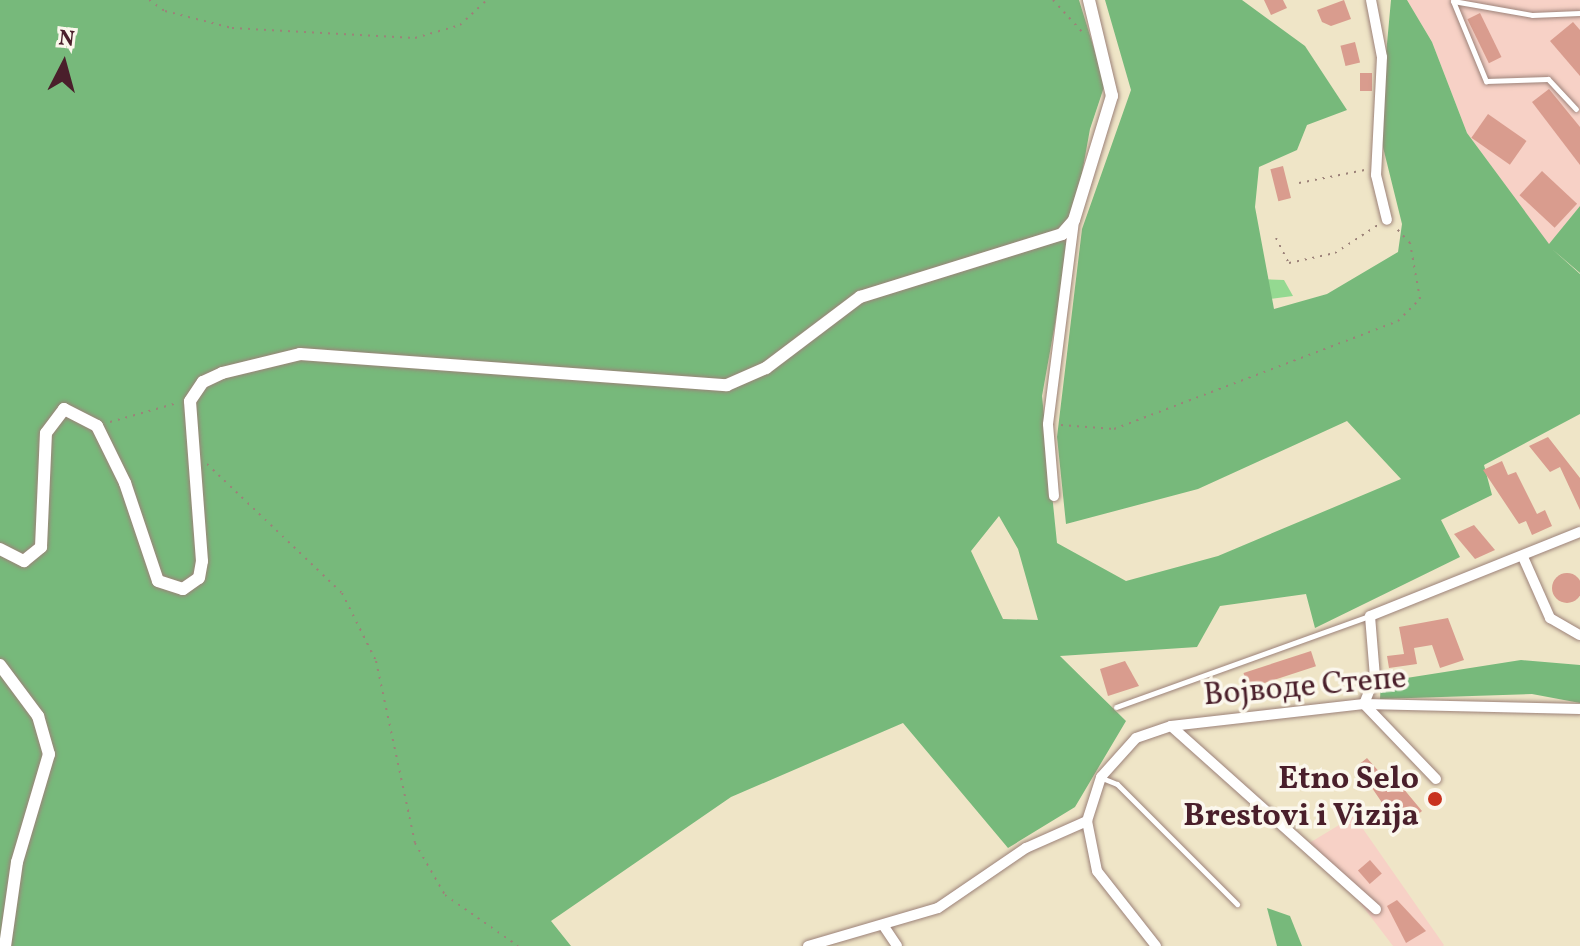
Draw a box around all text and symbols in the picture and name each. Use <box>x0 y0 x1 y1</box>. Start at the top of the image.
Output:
text: N <box>57 23 76 56</box>
north arrow <box>24 24 104 104</box>
street label: Војводе Степе <box>1202 660 1408 716</box>
place label: Etno Selo Brestovi i Vizija <box>1182 762 1419 837</box>
marker: Etno Selo Brestovi i Vizija <box>1426 790 1444 808</box>

